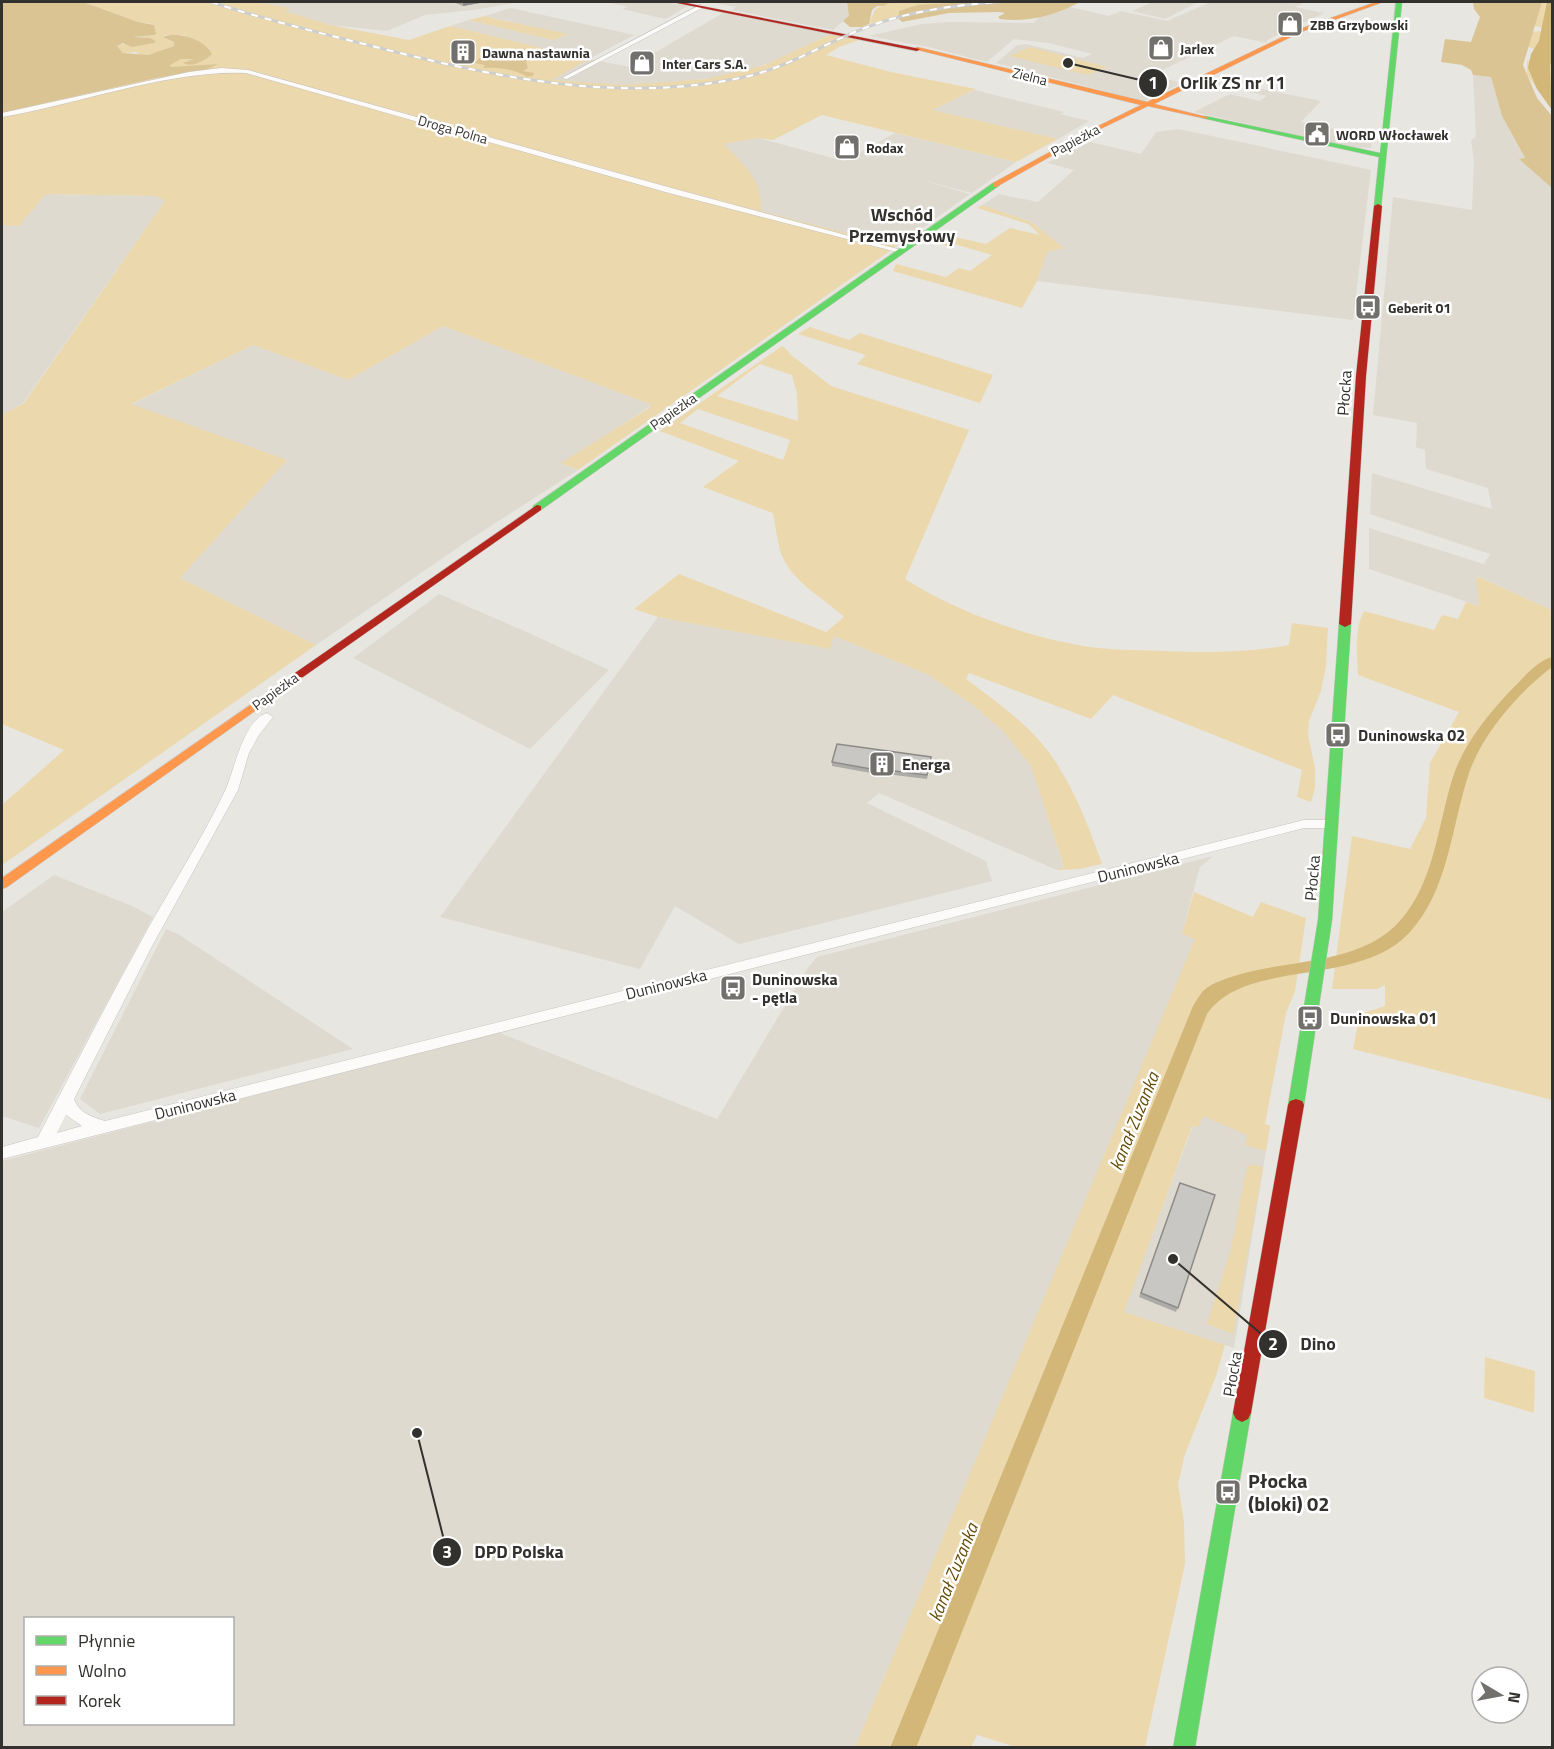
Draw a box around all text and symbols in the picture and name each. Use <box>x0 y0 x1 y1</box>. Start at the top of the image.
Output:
shop icon: ZBB Grzybowski <box>1275 9 1305 39</box>
place label: ZBB Grzybowski <box>1310 14 1408 35</box>
shop icon: Jarlex <box>1146 33 1176 63</box>
building icon: Dawna nastawnia <box>448 37 478 67</box>
place label: Jarlex <box>1180 38 1215 59</box>
place label: Dawna nastawnia <box>482 42 590 63</box>
shop icon: Inter Cars S.A. <box>627 48 657 78</box>
place label: Inter Cars S.A. <box>662 53 747 74</box>
street label: Zielna <box>1010 62 1050 90</box>
callout: Orlik ZS nr 11 <box>1138 65 1298 101</box>
text: 1 <box>1148 69 1158 96</box>
text: Orlik ZS nr 11 <box>1180 69 1286 96</box>
street label: Droga Polna <box>416 109 490 149</box>
street label: Papieżka <box>1047 118 1103 162</box>
public building icon: WORD Włocławek <box>1302 119 1332 149</box>
place label: WORD Włocławek <box>1336 124 1449 145</box>
shop icon: Rodax <box>832 132 862 162</box>
place label: Rodax <box>866 137 904 158</box>
district label: Wschód Przemysłowy <box>849 201 955 249</box>
bus stop icon: Geberit 01 <box>1353 292 1383 322</box>
place label: Geberit 01 <box>1388 297 1451 318</box>
street label: Płocka <box>1330 369 1358 417</box>
street label: Papieżka <box>645 387 701 435</box>
street label: Papieżka <box>247 667 303 715</box>
bus stop icon: Duninowska 02 <box>1323 720 1353 750</box>
place label: Duninowska 02 <box>1358 723 1465 747</box>
building icon: Energa <box>867 749 897 779</box>
place label: Energa <box>902 752 951 776</box>
street label: Duninowska <box>1095 845 1181 889</box>
street label: Płocka <box>1298 854 1326 902</box>
street label: Duninowska <box>623 962 709 1006</box>
place label: Duninowska - pętla <box>752 967 838 1009</box>
bus stop icon: Duninowska - pętla <box>718 973 748 1003</box>
bus stop icon: Duninowska 01 <box>1295 1003 1325 1033</box>
place label: Duninowska 01 <box>1330 1006 1437 1030</box>
water label: kanał Zuzanka <box>1102 1067 1166 1174</box>
street label: Duninowska <box>152 1082 238 1126</box>
callout: Dino <box>1258 1326 1347 1362</box>
text: 2 <box>1268 1330 1278 1357</box>
text: Dino <box>1300 1330 1336 1357</box>
street label: Płocka <box>1216 1350 1248 1398</box>
place label: Płocka (bloki) 02 <box>1248 1465 1330 1519</box>
bus stop icon: Płocka (bloki) 02 <box>1213 1477 1243 1507</box>
water label: kanał Zuzanka <box>921 1518 985 1625</box>
callout: DPD Polska <box>432 1534 576 1570</box>
text: 3 <box>442 1538 452 1565</box>
text: DPD Polska <box>474 1538 564 1565</box>
legend <box>24 1617 234 1725</box>
text: Płynnie <box>78 1627 135 1654</box>
text: Wolno <box>78 1657 126 1684</box>
north arrow <box>1470 1665 1530 1725</box>
text: Korek <box>78 1687 122 1714</box>
text: N <box>1502 1690 1528 1705</box>

